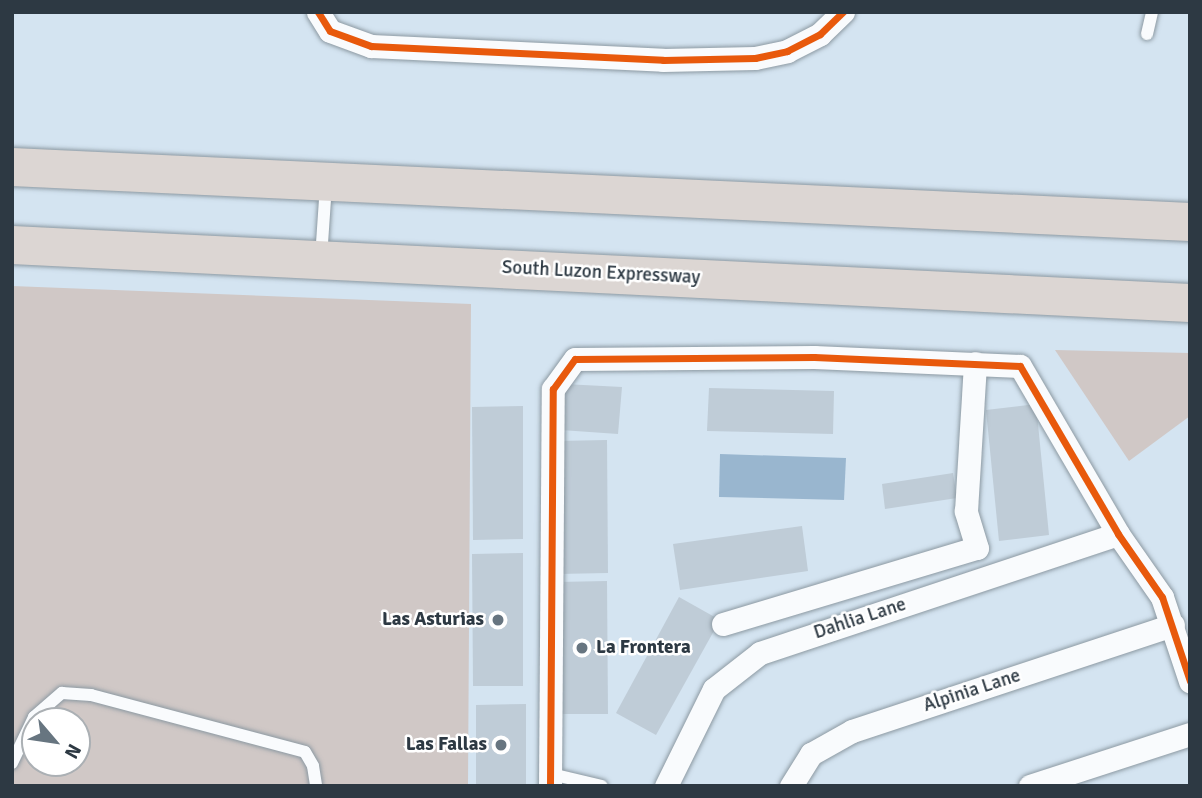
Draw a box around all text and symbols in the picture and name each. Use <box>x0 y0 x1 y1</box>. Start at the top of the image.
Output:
street label: South Luzon Expressway <box>501 256 701 290</box>
street label: Dahlia Lane <box>811 593 909 645</box>
place label: Las Asturias <box>382 609 484 631</box>
marker: Las Asturias <box>490 612 506 628</box>
place label: La Frontera <box>596 637 691 659</box>
marker: La Frontera <box>574 640 590 656</box>
street label: Alpinia Lane <box>921 665 1023 717</box>
north arrow <box>21 707 91 777</box>
place label: Las Fallas <box>406 734 487 756</box>
marker: Las Fallas <box>493 737 509 753</box>
text: N <box>59 740 86 763</box>

